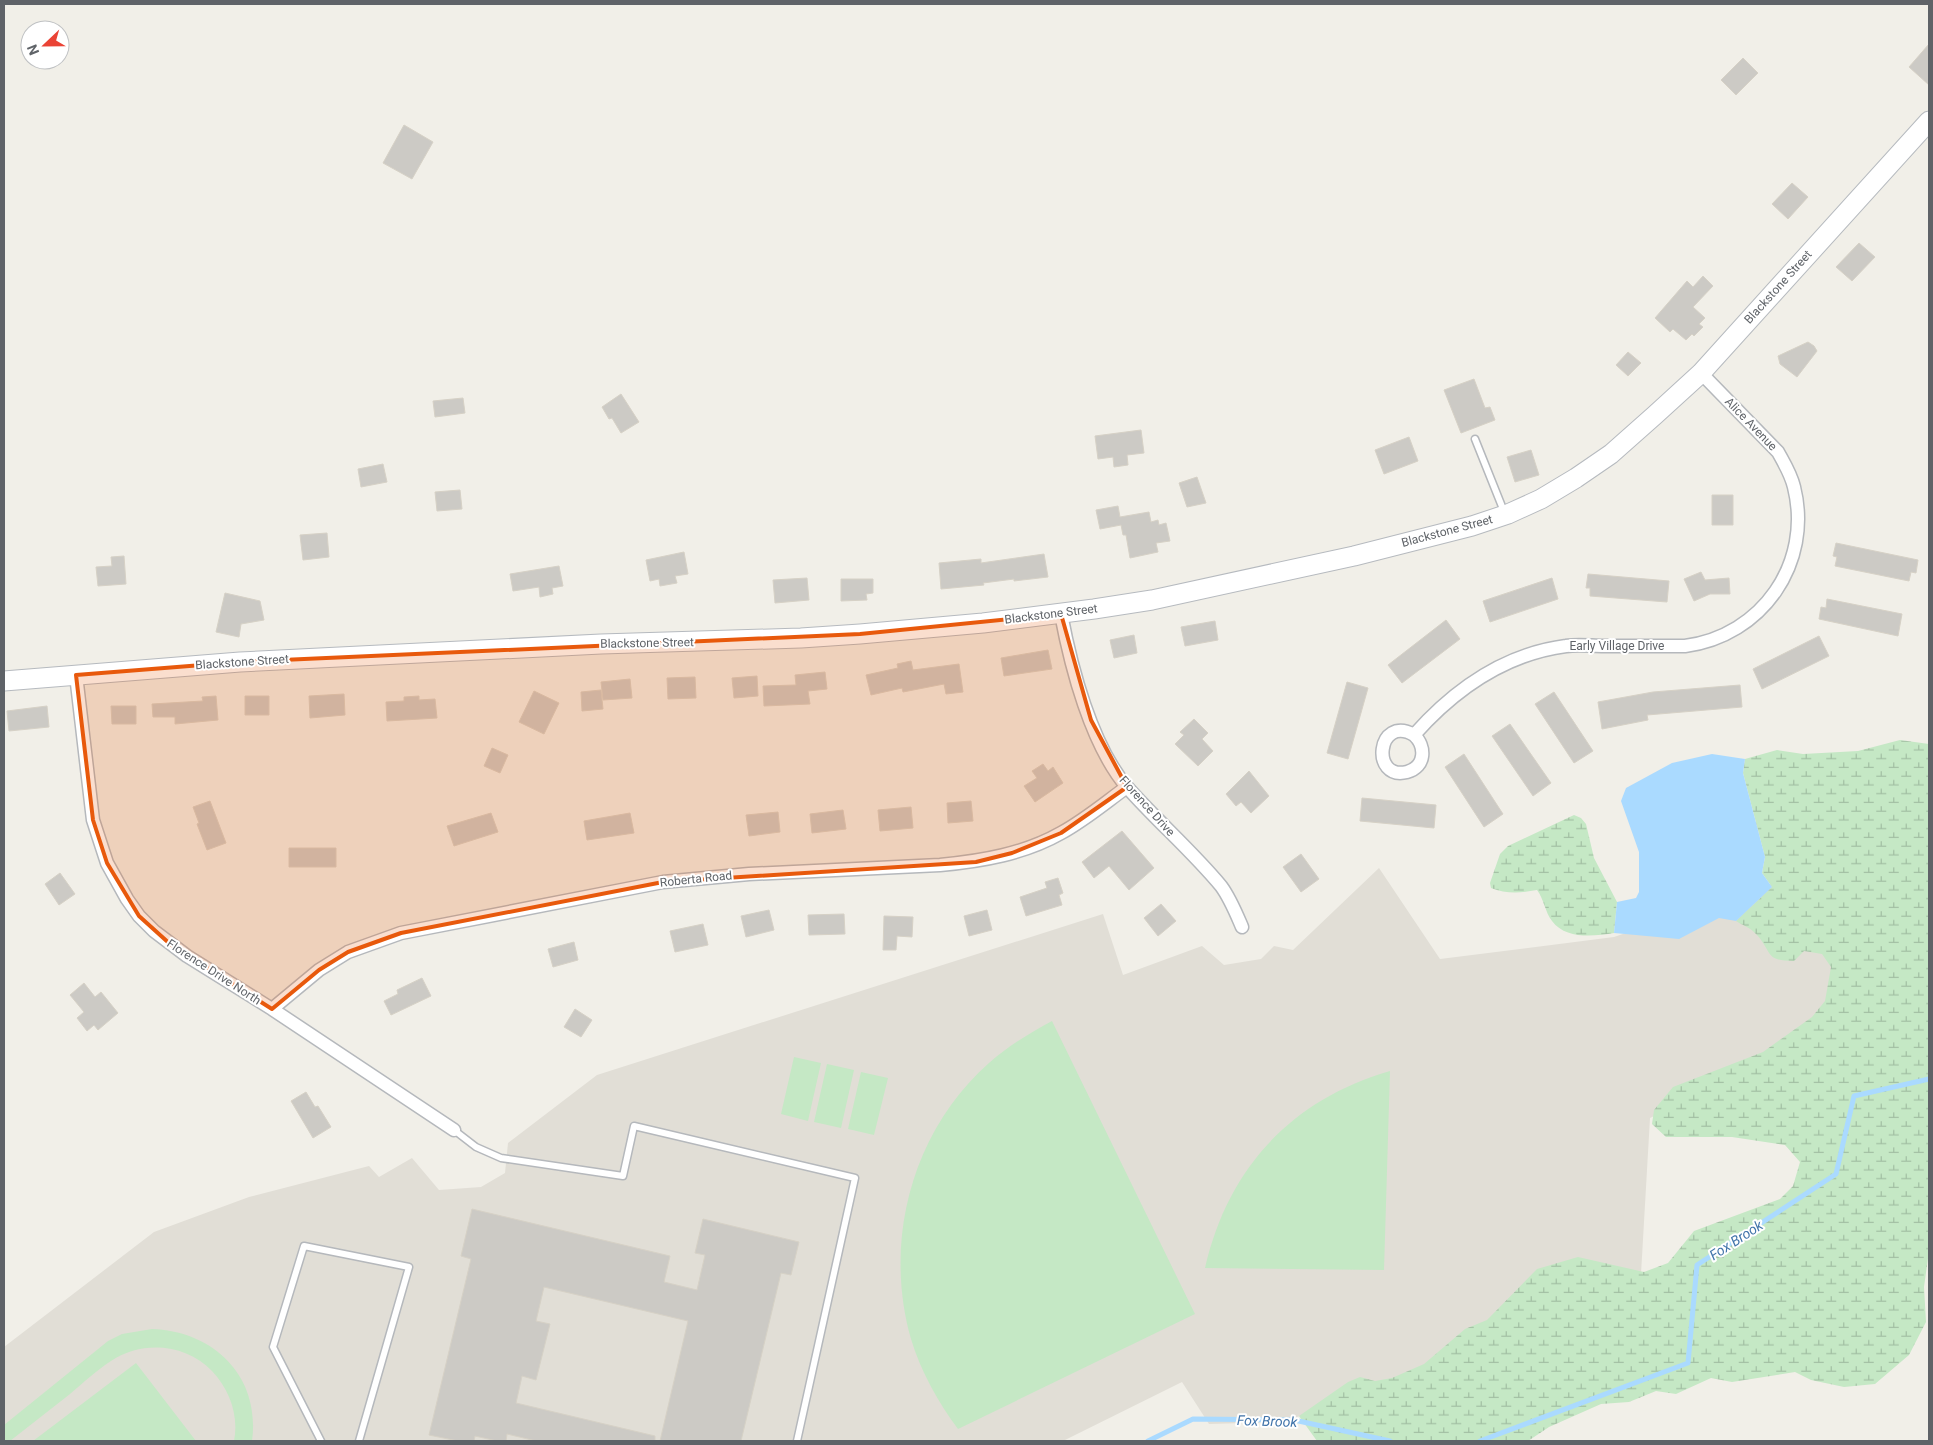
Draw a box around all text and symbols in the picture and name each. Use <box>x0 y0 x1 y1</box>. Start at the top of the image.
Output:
north arrow <box>20 20 70 70</box>
text: N <box>24 42 42 57</box>
street label: Blackstone Street <box>1741 247 1815 327</box>
street label: Alice Avenue <box>1722 394 1780 454</box>
street label: Blackstone Street <box>1400 512 1494 550</box>
street label: Blackstone Street <box>1004 601 1098 627</box>
street label: Blackstone Street <box>600 635 694 651</box>
street label: Early Village Drive <box>1570 639 1664 653</box>
street label: Blackstone Street <box>195 652 289 672</box>
street label: Florence Drive <box>1116 773 1178 839</box>
street label: Roberta Road <box>659 868 733 890</box>
street label: Florence Drive North <box>164 936 264 1008</box>
water label: Fox Brook <box>1706 1216 1767 1263</box>
water label: Fox Brook <box>1237 1412 1299 1430</box>

